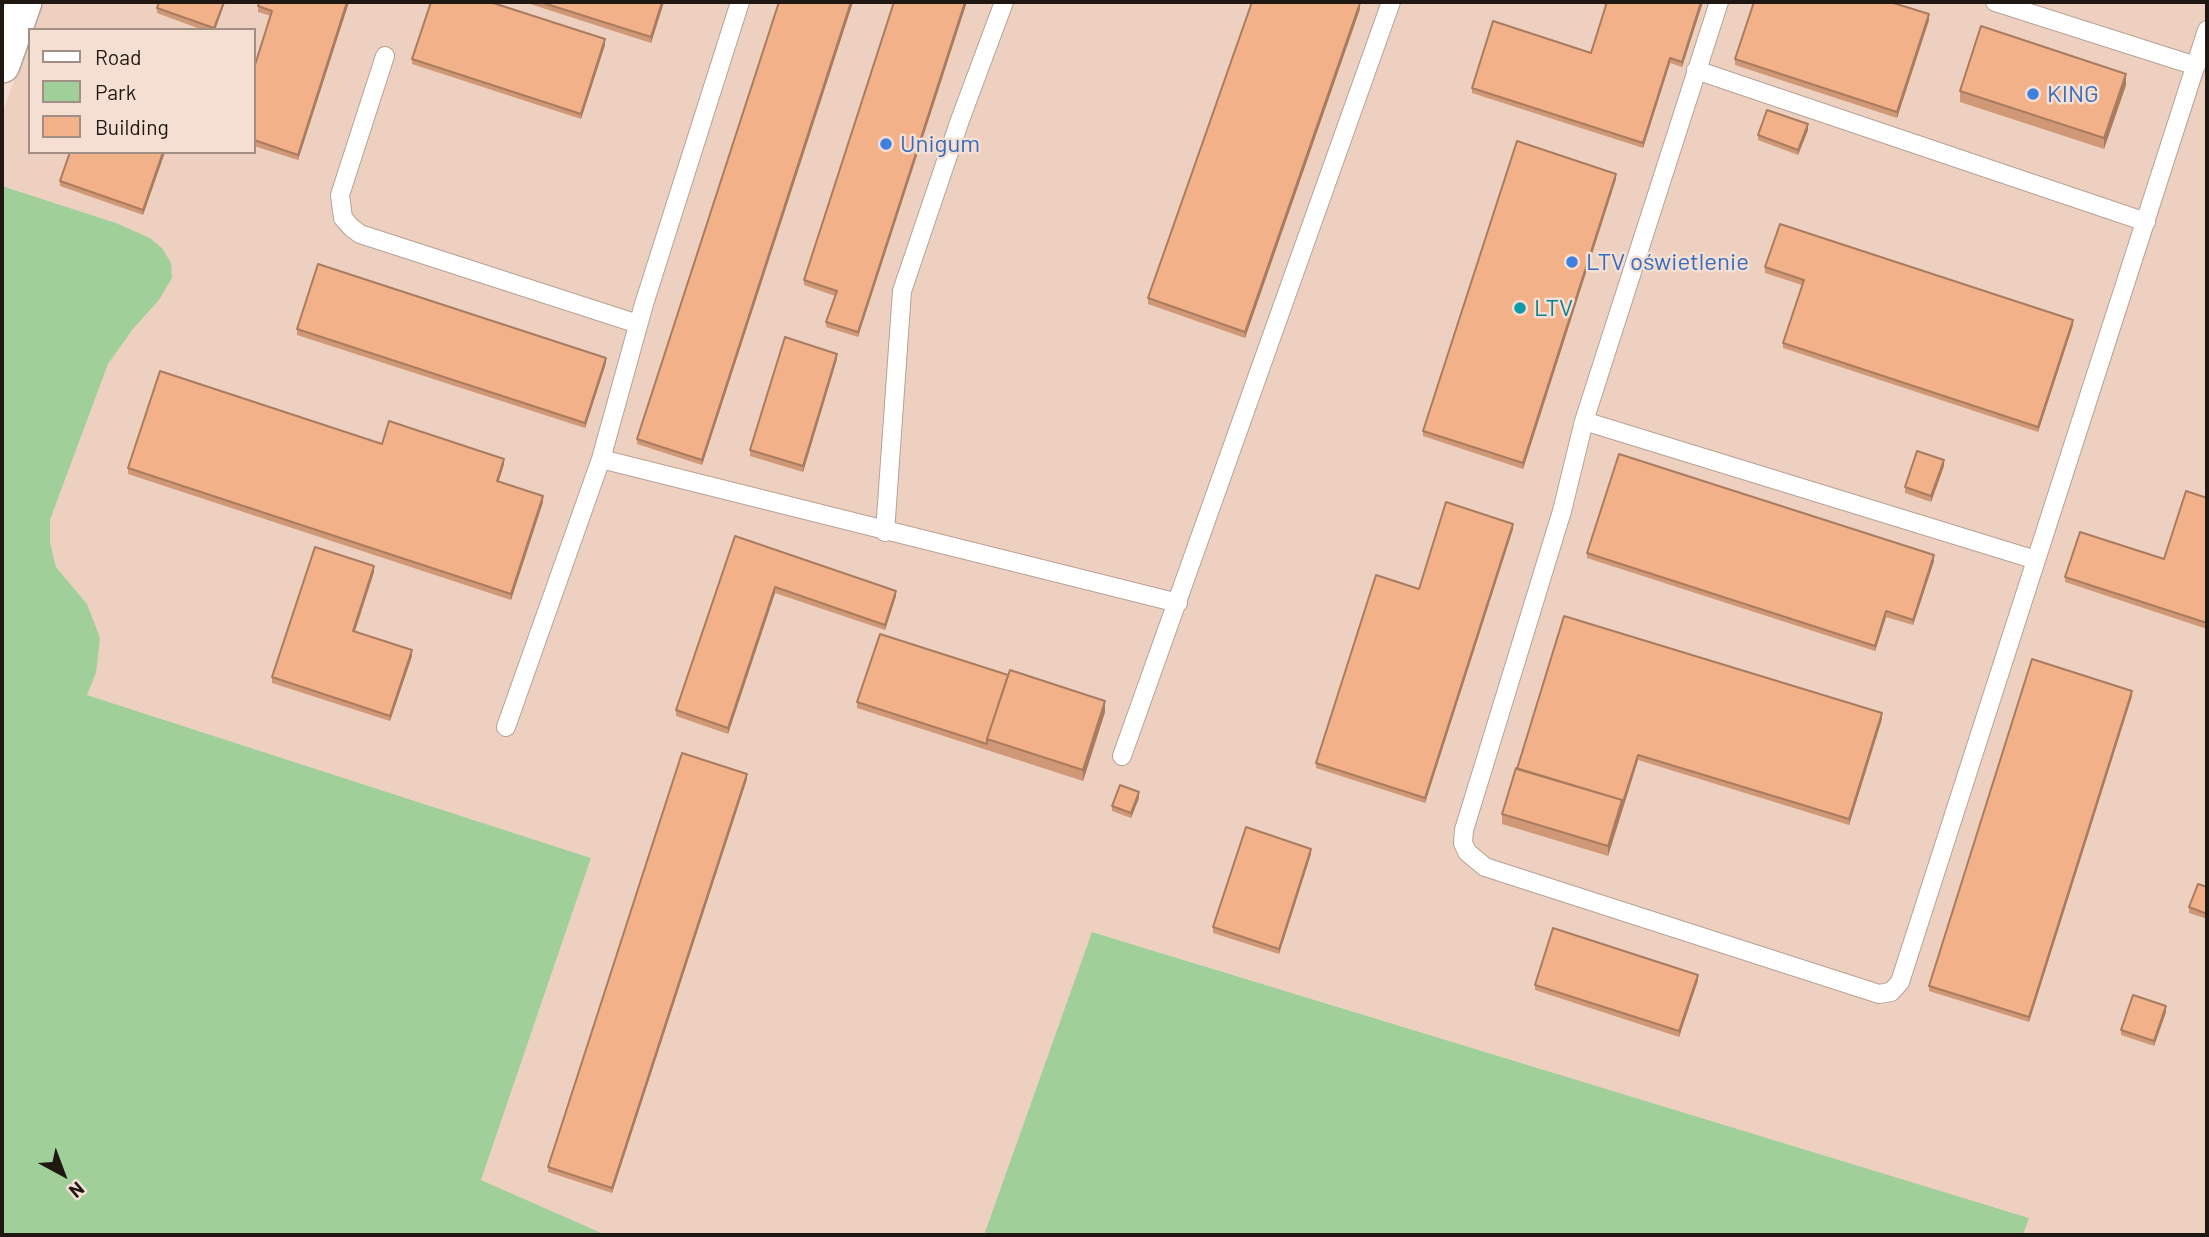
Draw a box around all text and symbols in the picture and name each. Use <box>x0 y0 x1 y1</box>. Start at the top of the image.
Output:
legend <box>28 28 256 154</box>
text: Road <box>95 44 141 69</box>
text: Park <box>95 79 136 104</box>
place label: KING <box>2047 80 2099 108</box>
marker: KING <box>2025 86 2041 102</box>
text: Building <box>95 114 169 139</box>
place label: Unigum <box>900 130 980 158</box>
marker: Unigum <box>878 136 894 152</box>
place label: LTV oświetlenie <box>1586 248 1749 276</box>
marker: LTV oświetlenie <box>1564 254 1580 270</box>
place label: LTV <box>1534 294 1573 322</box>
marker: LTV <box>1512 300 1528 316</box>
north arrow <box>28 1139 98 1209</box>
text: N <box>65 1177 89 1203</box>

